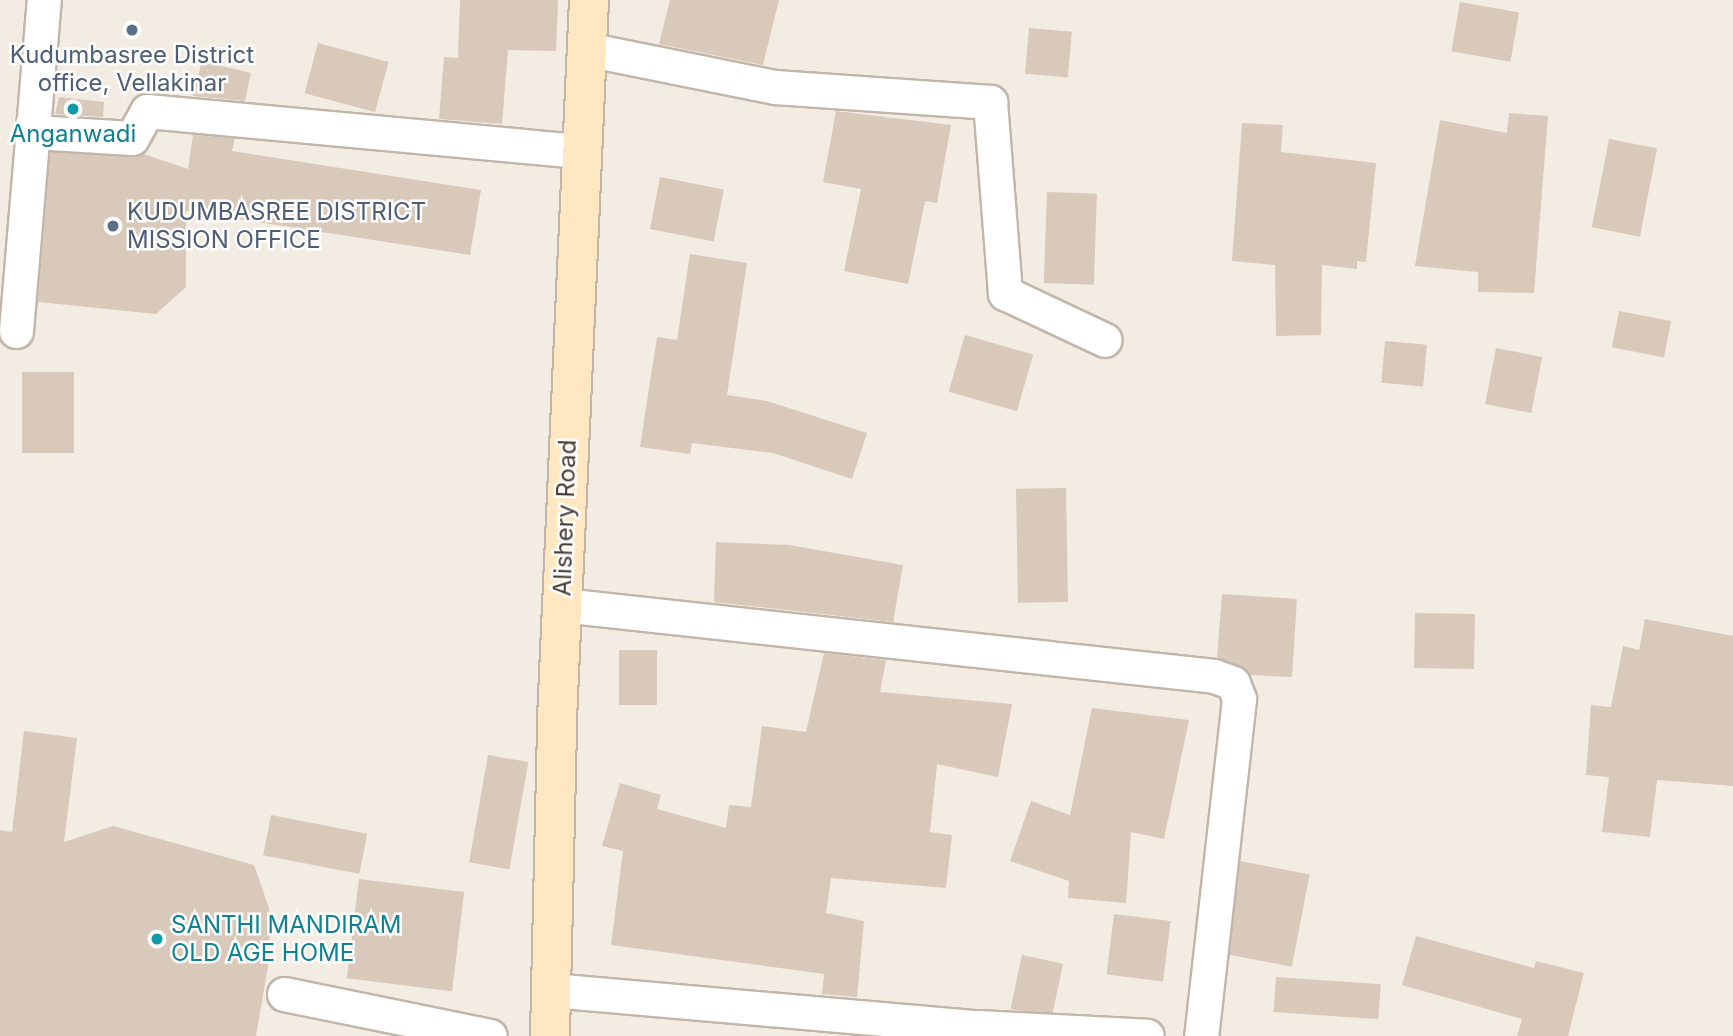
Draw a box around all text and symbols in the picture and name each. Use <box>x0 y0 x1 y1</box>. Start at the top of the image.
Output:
marker: Kudumbasree District office, Vellakinar <box>124 22 140 38</box>
place label: Kudumbasree District office, Vellakinar <box>10 41 254 97</box>
marker: Anganwadi <box>65 101 81 117</box>
place label: Anganwadi <box>10 120 136 148</box>
place label: KUDUMBASREE DISTRICT MISSION OFFICE <box>127 198 426 254</box>
marker: KUDUMBASREE DISTRICT MISSION OFFICE <box>105 218 121 234</box>
street label: Alishery Road <box>548 439 582 597</box>
place label: SANTHI MANDIRAM OLD AGE HOME <box>171 911 401 967</box>
marker: SANTHI MANDIRAM OLD AGE HOME <box>149 931 165 947</box>

